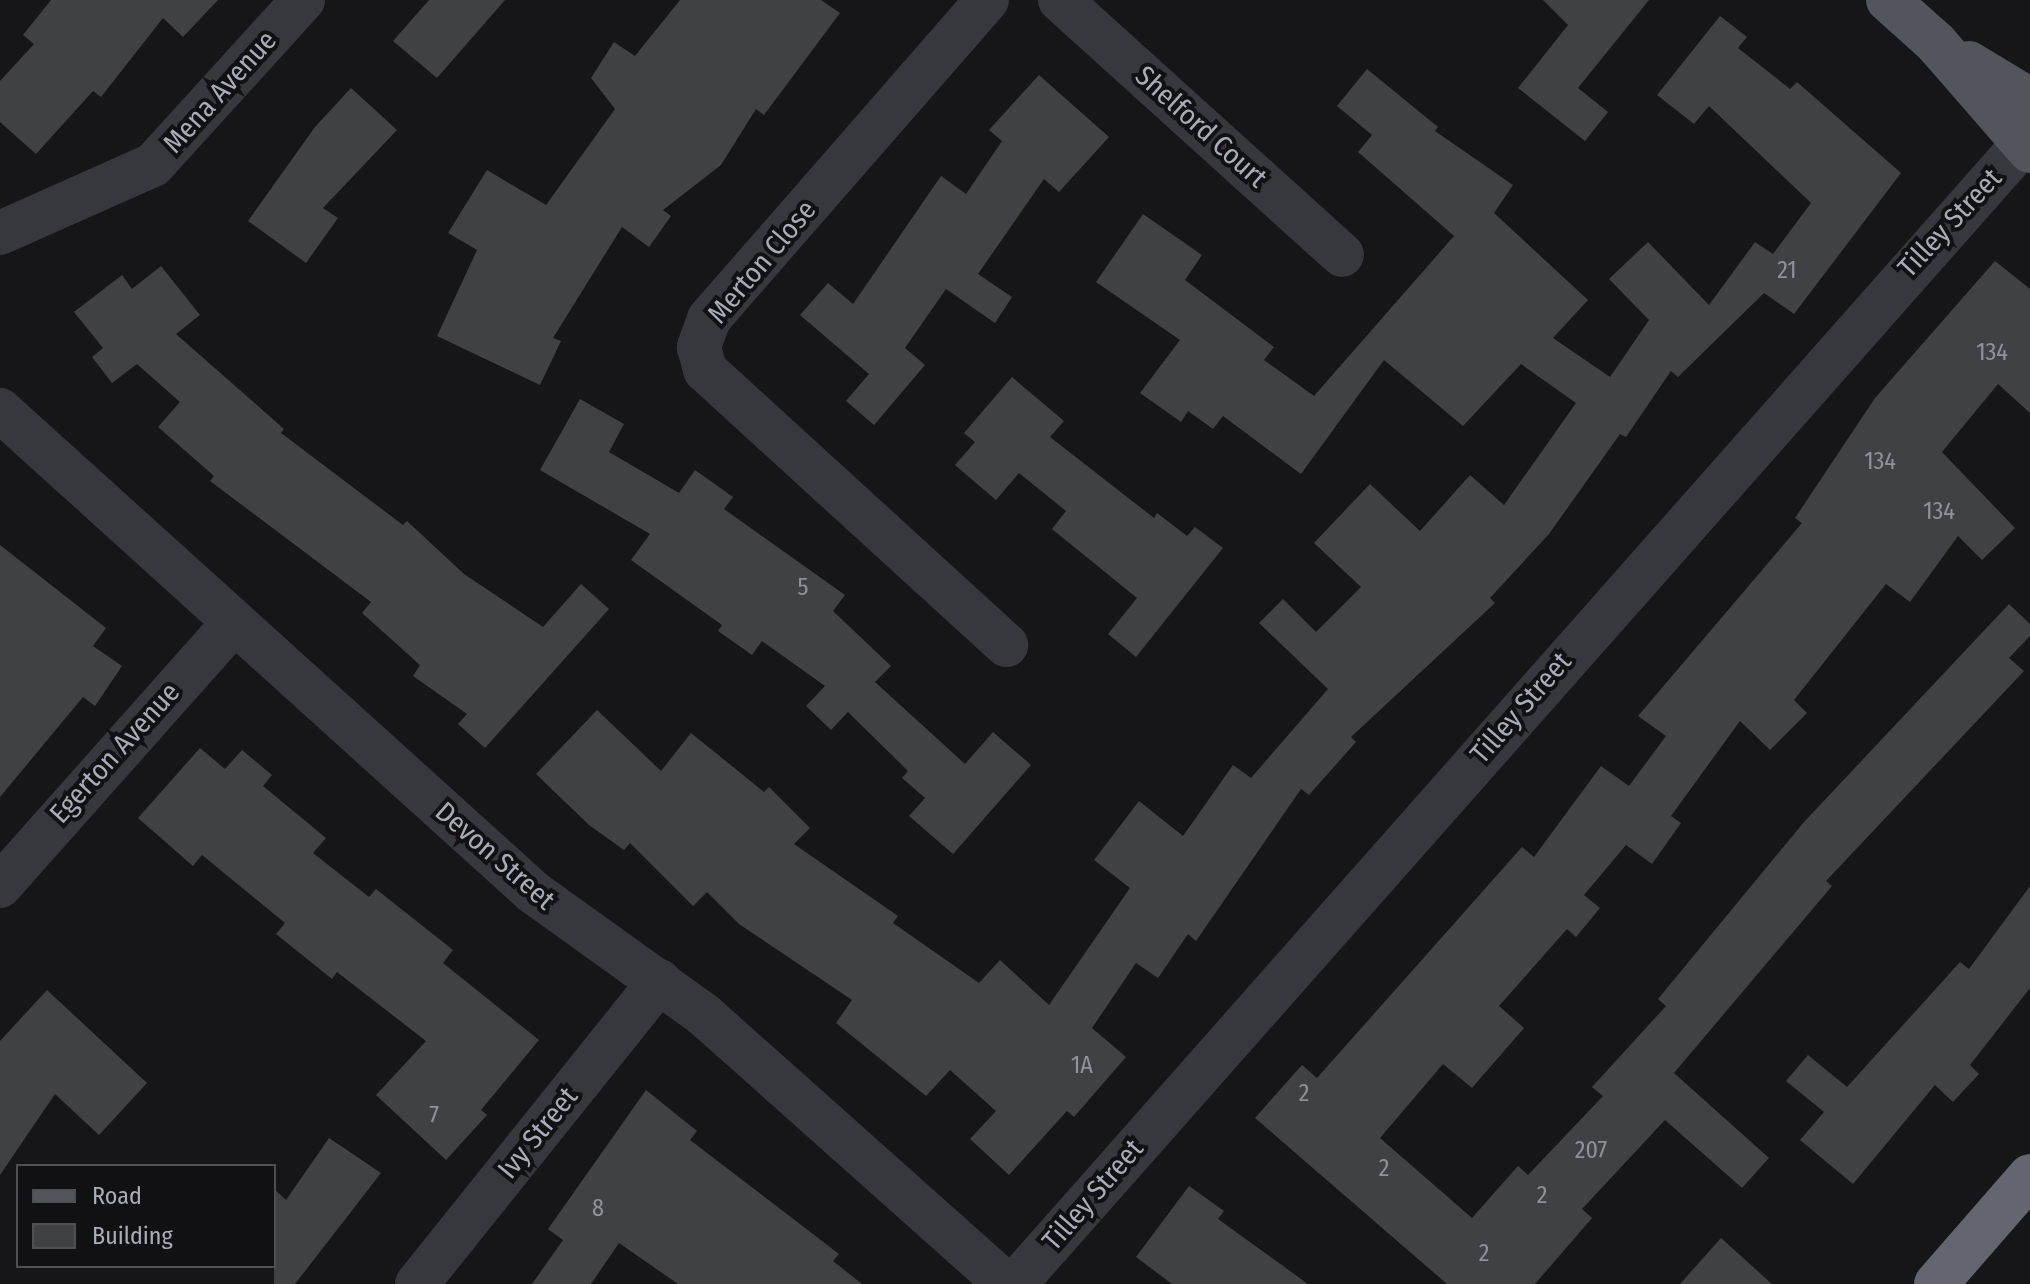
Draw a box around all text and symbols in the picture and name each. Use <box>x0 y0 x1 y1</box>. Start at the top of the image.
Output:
street label: Mena Avenue <box>156 24 284 160</box>
street label: Shelford Court <box>1128 59 1274 195</box>
street label: Tilley Street <box>1891 162 2009 284</box>
street label: Merton Close <box>701 194 823 330</box>
house number: 21 <box>1777 257 1797 285</box>
house number: 134 <box>1976 339 2008 367</box>
house number: 134 <box>1864 448 1896 476</box>
house number: 134 <box>1923 498 1955 526</box>
house number: 5 <box>797 574 809 602</box>
street label: Tilley Street <box>1464 646 1578 770</box>
street label: Egerton Avenue <box>43 676 187 830</box>
street label: Devon Street <box>428 795 562 917</box>
house number: 1A <box>1071 1052 1093 1080</box>
house number: 2 <box>1299 1080 1309 1108</box>
street label: Ivy Street <box>491 1081 585 1185</box>
house number: 7 <box>429 1102 439 1130</box>
street label: Tilley Street <box>1036 1133 1150 1257</box>
house number: 207 <box>1575 1137 1607 1165</box>
house number: 2 <box>1379 1155 1389 1183</box>
legend <box>16 1164 276 1268</box>
text: Road <box>92 1182 142 1210</box>
house number: 2 <box>1537 1182 1547 1210</box>
house number: 8 <box>592 1195 604 1223</box>
text: Building <box>92 1222 173 1250</box>
house number: 2 <box>1479 1240 1489 1268</box>

